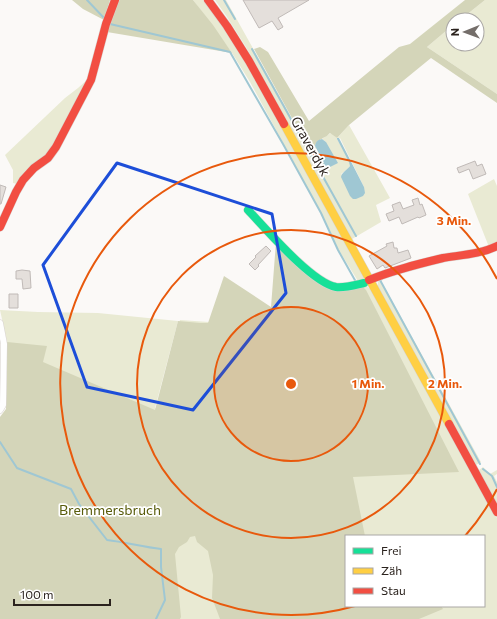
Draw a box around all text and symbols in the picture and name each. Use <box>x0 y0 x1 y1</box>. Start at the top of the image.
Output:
north arrow <box>445 12 485 52</box>
text: N <box>448 28 461 36</box>
street label: Graverdyk <box>288 113 335 179</box>
text: 3 Min. <box>437 213 471 227</box>
text: 1 Min. <box>352 376 384 390</box>
text: 2 Min. <box>428 376 462 390</box>
centre of rings <box>284 377 298 391</box>
park label: Bremmersbruch <box>59 501 161 518</box>
legend <box>345 535 485 607</box>
text: Frei <box>381 543 402 557</box>
text: Zäh <box>381 563 402 577</box>
scale bar <box>14 581 110 607</box>
text: Stau <box>381 583 406 597</box>
text: 100 m <box>20 587 54 601</box>

